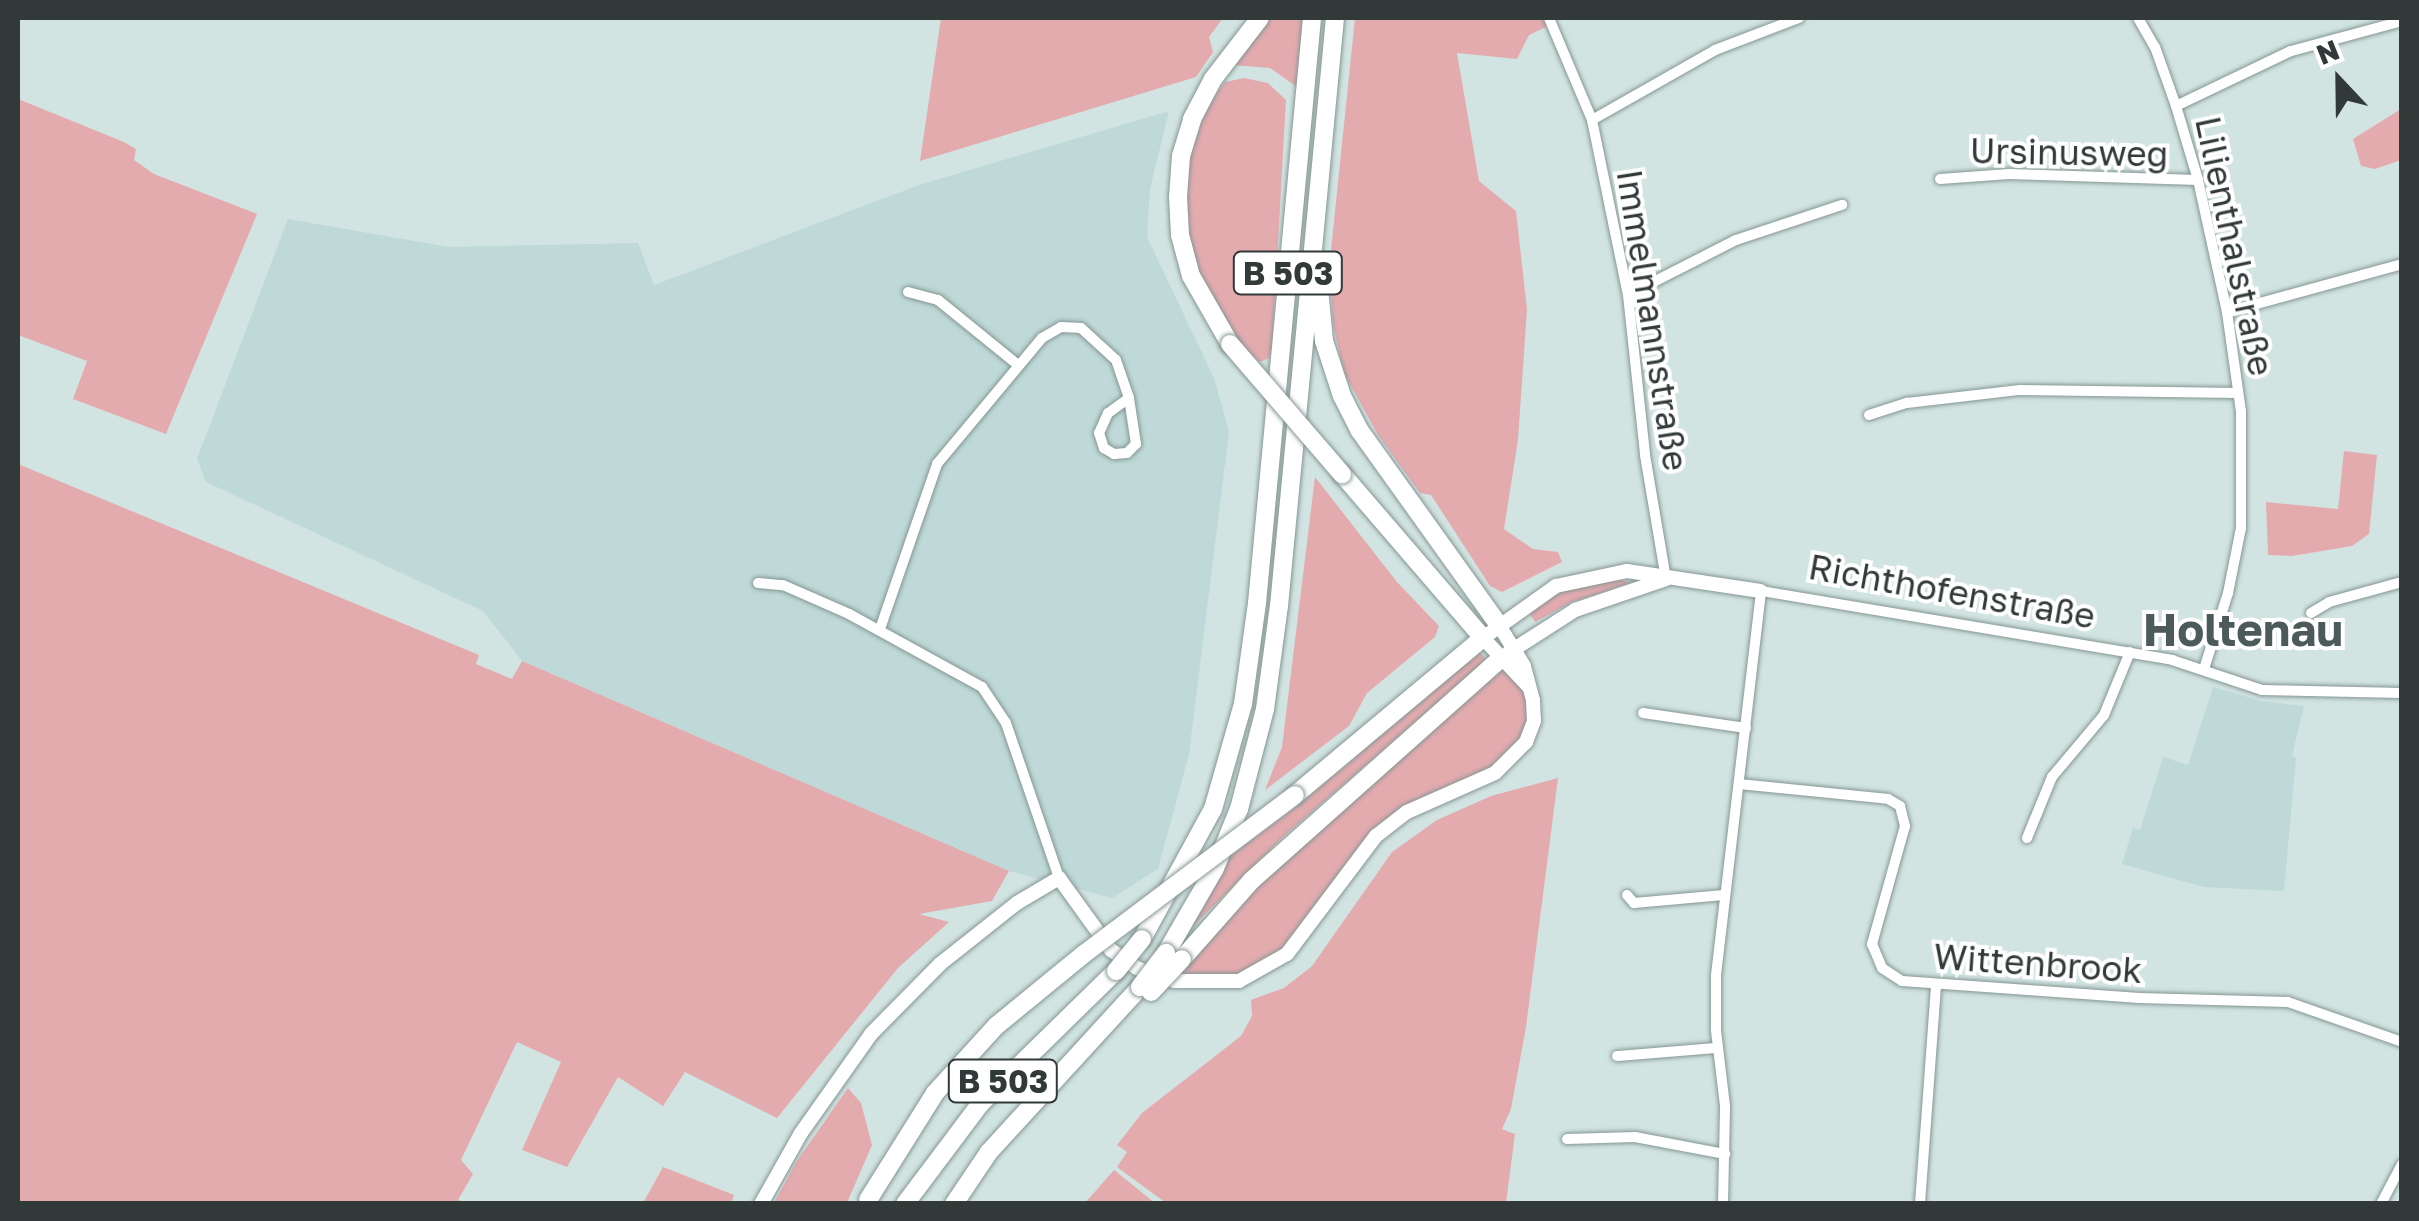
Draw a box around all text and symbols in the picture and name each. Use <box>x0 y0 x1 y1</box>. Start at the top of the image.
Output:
north arrow <box>2289 30 2389 130</box>
text: N <box>2312 32 2344 71</box>
street label: Lilienthalstraße <box>2187 112 2283 380</box>
street label: Ursinusweg <box>1970 129 2168 175</box>
street label: Immelmannstraße <box>1608 166 1698 474</box>
road number: B 503 <box>1230 246 1346 300</box>
street label: Richthofenstraße <box>1806 545 2098 637</box>
district label: Holtenau <box>2143 603 2343 657</box>
street label: Wittenbrook <box>1932 935 2144 991</box>
road number: B 503 <box>946 1054 1060 1108</box>

